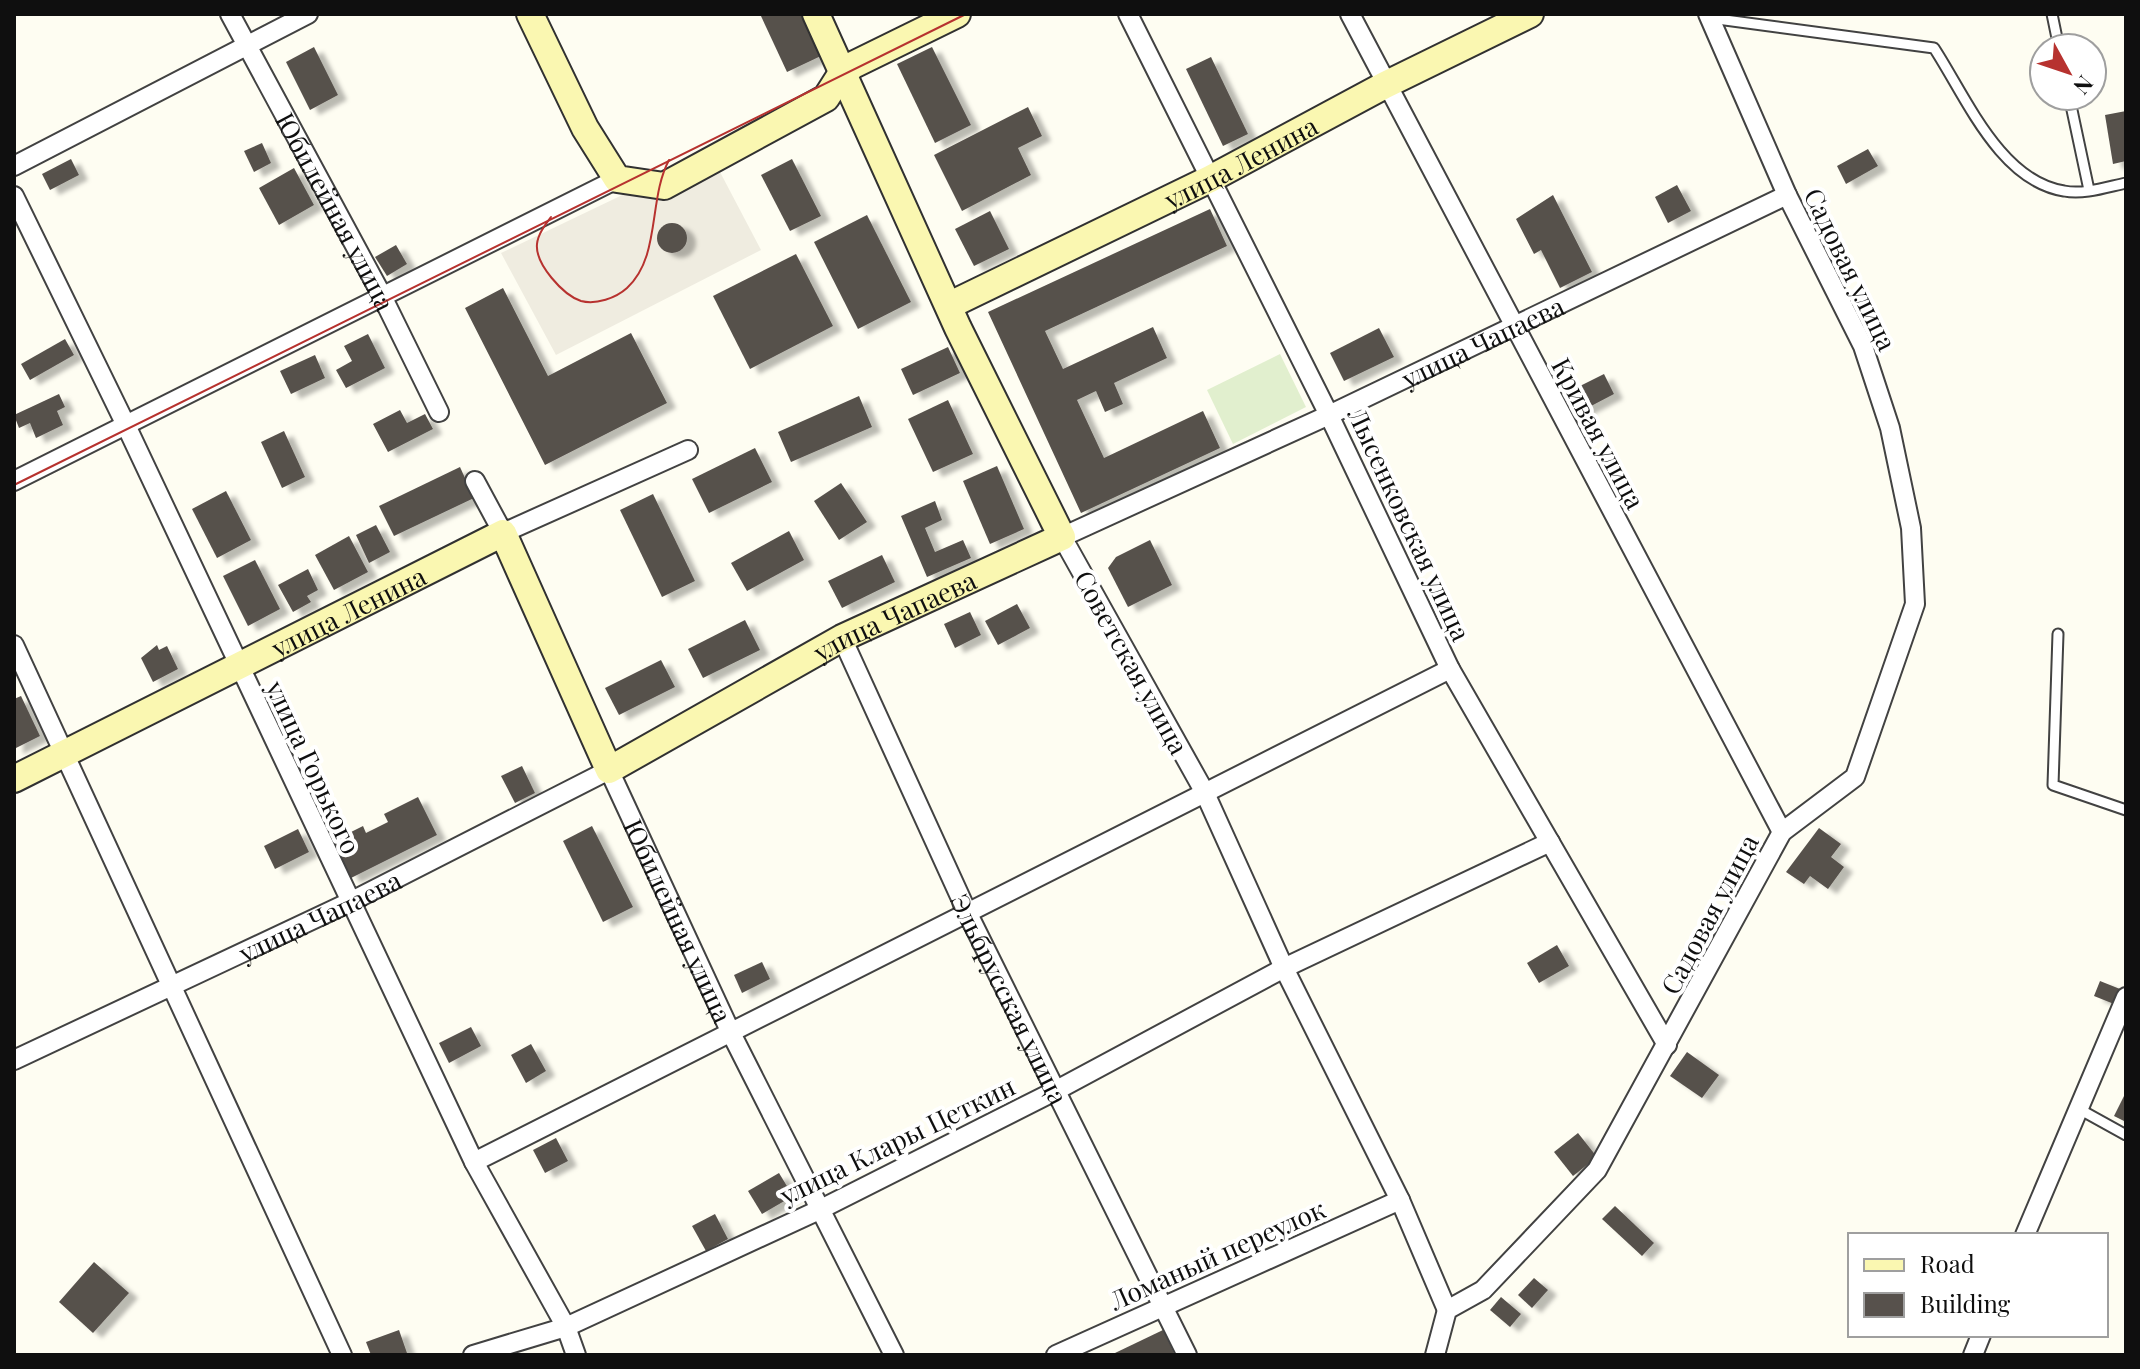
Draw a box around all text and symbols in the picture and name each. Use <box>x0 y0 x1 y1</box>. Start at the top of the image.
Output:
north arrow <box>2028 32 2108 112</box>
text: N <box>2067 70 2101 101</box>
street label: Юбилейная улица <box>269 106 404 316</box>
street label: улица Ленина <box>1157 107 1323 217</box>
street label: Садовая улица <box>1797 182 1905 356</box>
street label: улица Чапаева <box>1395 287 1569 396</box>
street label: Кривая улица <box>1544 351 1654 515</box>
street label: Лысенковская улица <box>1340 401 1479 646</box>
street label: улица Ленина <box>264 557 431 665</box>
street label: улица Чапаева <box>806 561 981 669</box>
street label: Советская улица <box>1067 564 1197 760</box>
street label: улица Горького <box>258 674 369 859</box>
street label: Юбилейная улица <box>617 813 741 1028</box>
street label: Садовая улица <box>1652 828 1766 1000</box>
street label: улица Чапаева <box>232 862 407 970</box>
street label: Эльбрусская улица <box>943 888 1077 1110</box>
street label: улица Клары Цеткин <box>773 1068 1020 1213</box>
street label: Ломаный переулок <box>1103 1191 1330 1318</box>
legend <box>1848 1233 2108 1337</box>
text: Road <box>1920 1247 1975 1279</box>
text: Building <box>1920 1287 2011 1319</box>

